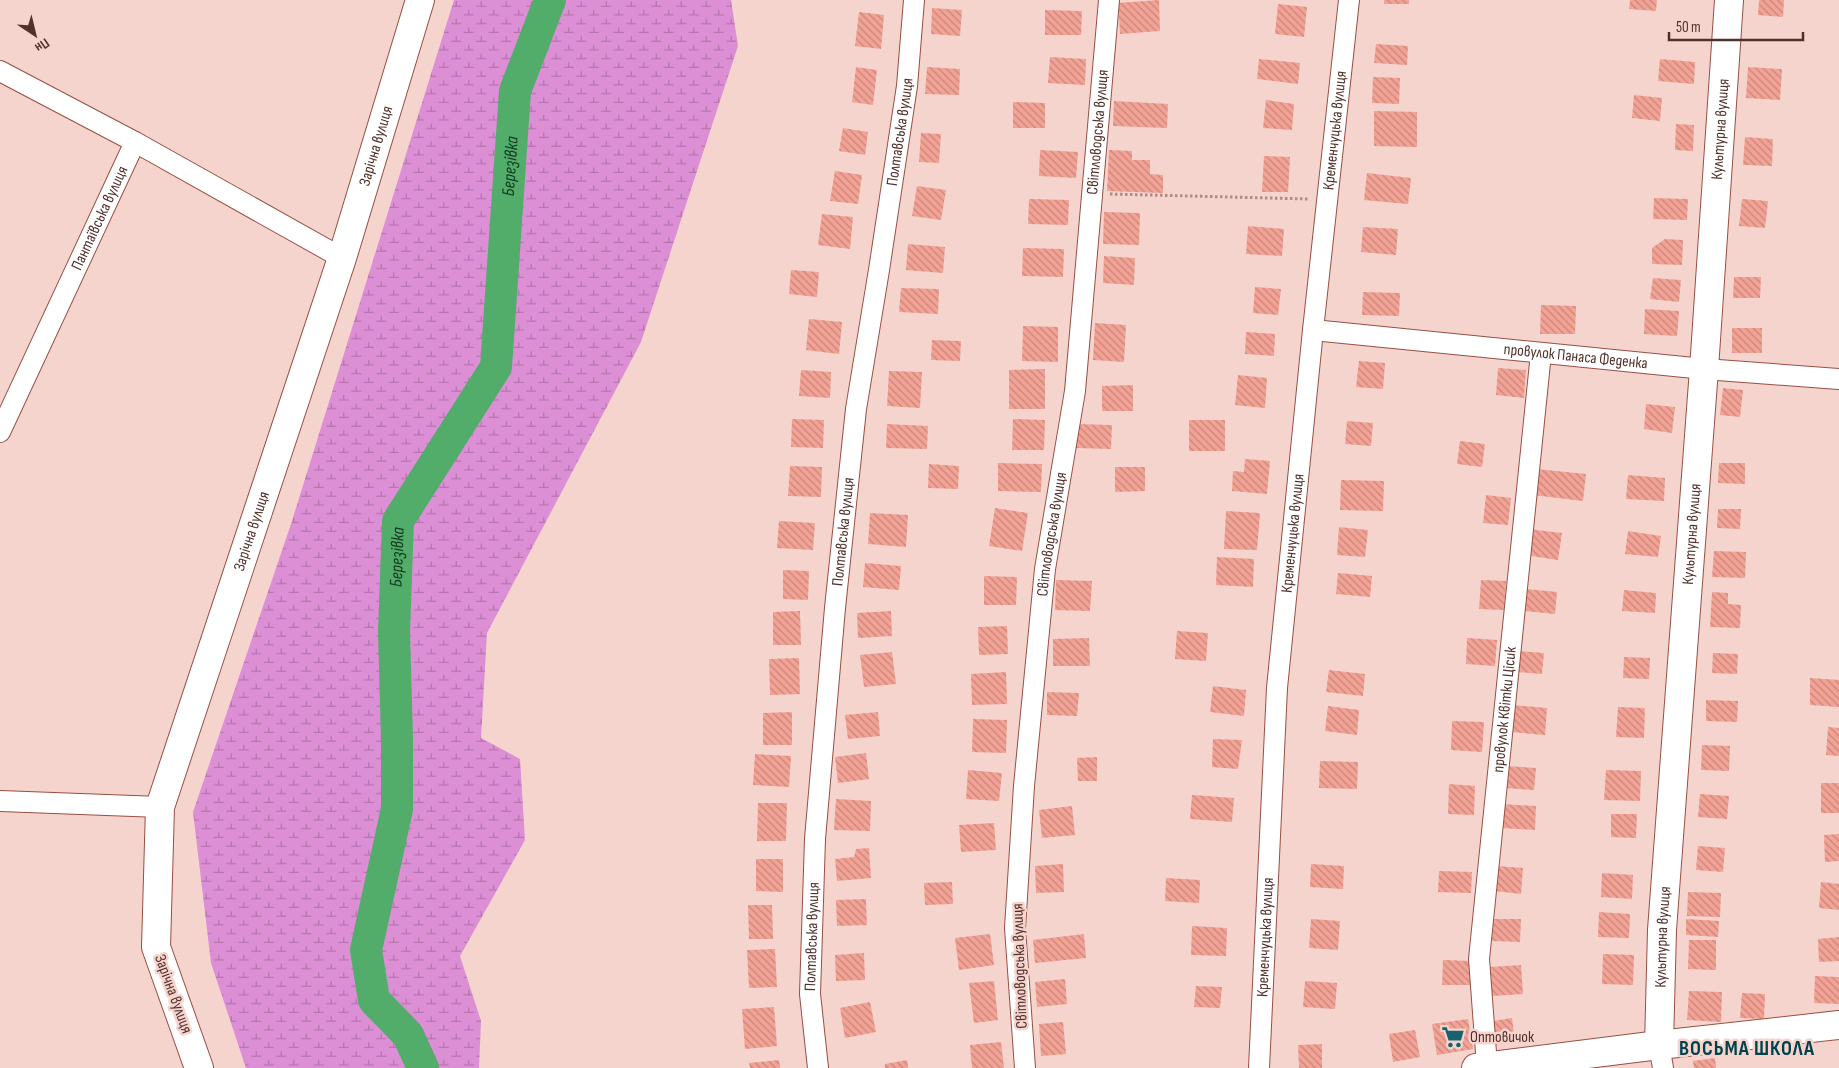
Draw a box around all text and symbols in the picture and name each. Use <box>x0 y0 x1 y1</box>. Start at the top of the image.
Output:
north arrow <box>10 10 60 60</box>
scale bar <box>1669 10 1803 42</box>
text: 50 m <box>1676 18 1701 37</box>
text: Пн <box>32 34 53 56</box>
street label: Світловодська вулиця <box>1083 69 1112 195</box>
street label: Кременчуцька вулиця <box>1319 70 1351 191</box>
street label: Полтавська вулиця <box>882 77 917 187</box>
street label: Культурна вулиця <box>1707 78 1733 180</box>
street label: Зарічна вулиця <box>355 104 397 188</box>
water label: Березівка <box>497 135 522 197</box>
street label: Пантаївська вулиця <box>67 163 132 273</box>
street label: провулок Панаса Феденка <box>1503 340 1648 373</box>
street label: Світловодська вулиця <box>1033 471 1071 597</box>
street label: Кременчуцька вулиця <box>1277 473 1308 594</box>
street label: Полтавська вулиця <box>828 477 858 587</box>
street label: Культурна вулиця <box>1678 483 1705 585</box>
street label: Зарічна вулиця <box>229 489 273 573</box>
water label: Березівка <box>385 526 408 587</box>
street label: провулок Квітки Цісик <box>1489 645 1520 773</box>
street label: Кременчуцька вулиця <box>1253 877 1278 997</box>
street label: Полтавська вулиця <box>801 882 823 991</box>
street label: Культурна вулиця <box>1651 886 1675 988</box>
street label: Світловодська вулиця <box>1008 903 1032 1029</box>
street label: Зарічна вулиця <box>150 952 196 1036</box>
supermarket icon: Оптовичок <box>1440 1024 1466 1050</box>
place label: Оптовичок <box>1470 1028 1535 1047</box>
district label: ВОСЬМА ШКОЛА <box>1679 1036 1815 1061</box>

